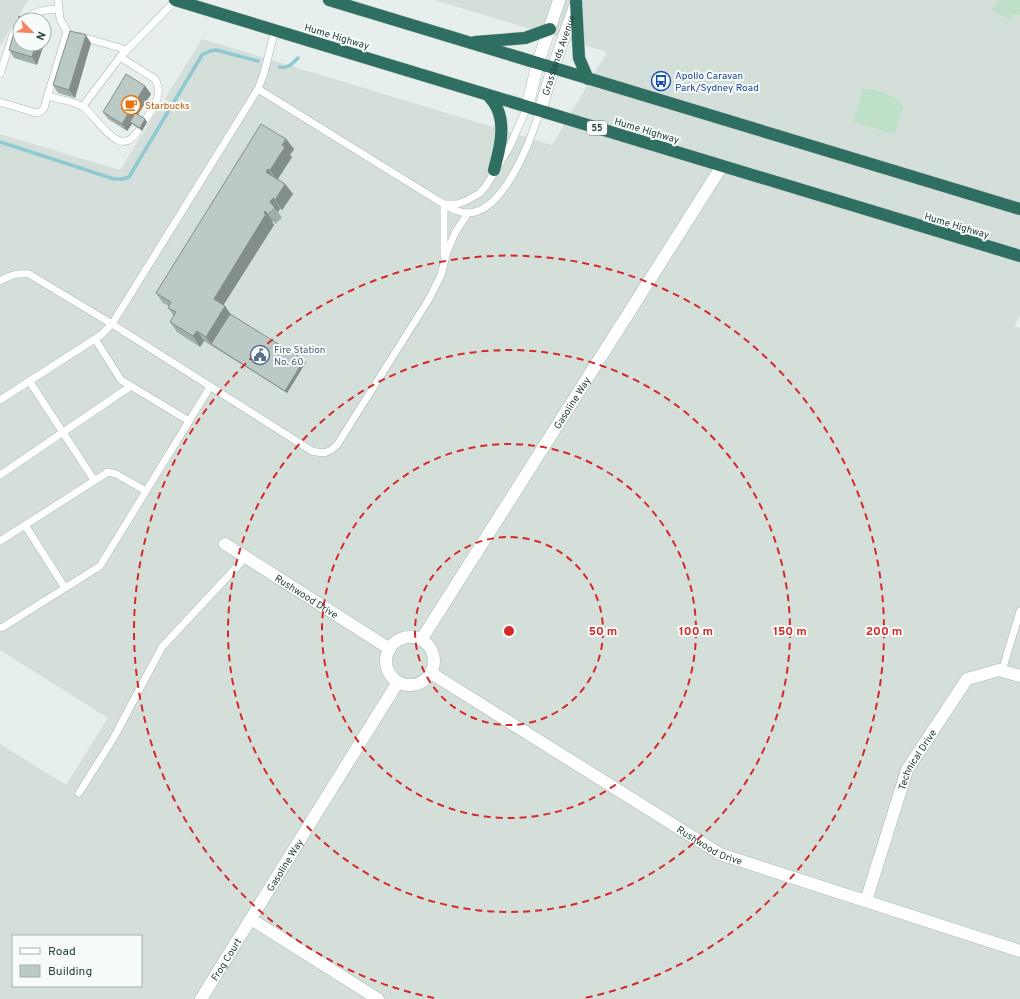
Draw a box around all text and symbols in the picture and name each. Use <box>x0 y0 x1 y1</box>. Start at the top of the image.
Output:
north arrow <box>12 12 52 52</box>
street label: Grasslands Avenue <box>540 13 579 97</box>
street label: Hume Highway <box>302 21 371 53</box>
text: N <box>32 29 48 42</box>
bus stop icon: Apollo Caravan Park/Sydney Road <box>650 70 672 92</box>
place label: Apollo Caravan Park/Sydney Road <box>675 70 759 95</box>
cafe icon: Starbucks <box>120 94 142 116</box>
place label: Starbucks <box>145 100 190 113</box>
street label: Hume Highway <box>612 115 681 147</box>
road number: 55 <box>587 121 607 135</box>
street label: Hume Highway <box>922 210 991 242</box>
public building icon: Fire Station No. 60 <box>249 344 271 366</box>
place label: Fire Station No. 60 <box>274 344 326 369</box>
street label: Gasoline Way <box>551 375 594 432</box>
street label: Rushwood Drive <box>272 572 340 622</box>
centre of rings <box>502 624 516 638</box>
text: 50 m <box>589 624 617 640</box>
text: 100 m <box>679 624 713 640</box>
text: 150 m <box>773 624 807 640</box>
text: 200 m <box>866 624 902 640</box>
street label: Technical Drive <box>896 727 940 792</box>
street label: Rushwood Drive <box>674 824 744 869</box>
street label: Gasoline Way <box>264 837 307 894</box>
legend <box>12 935 142 987</box>
street label: Frog Court <box>209 936 245 984</box>
text: Road <box>48 944 76 960</box>
text: Building <box>48 964 92 980</box>

